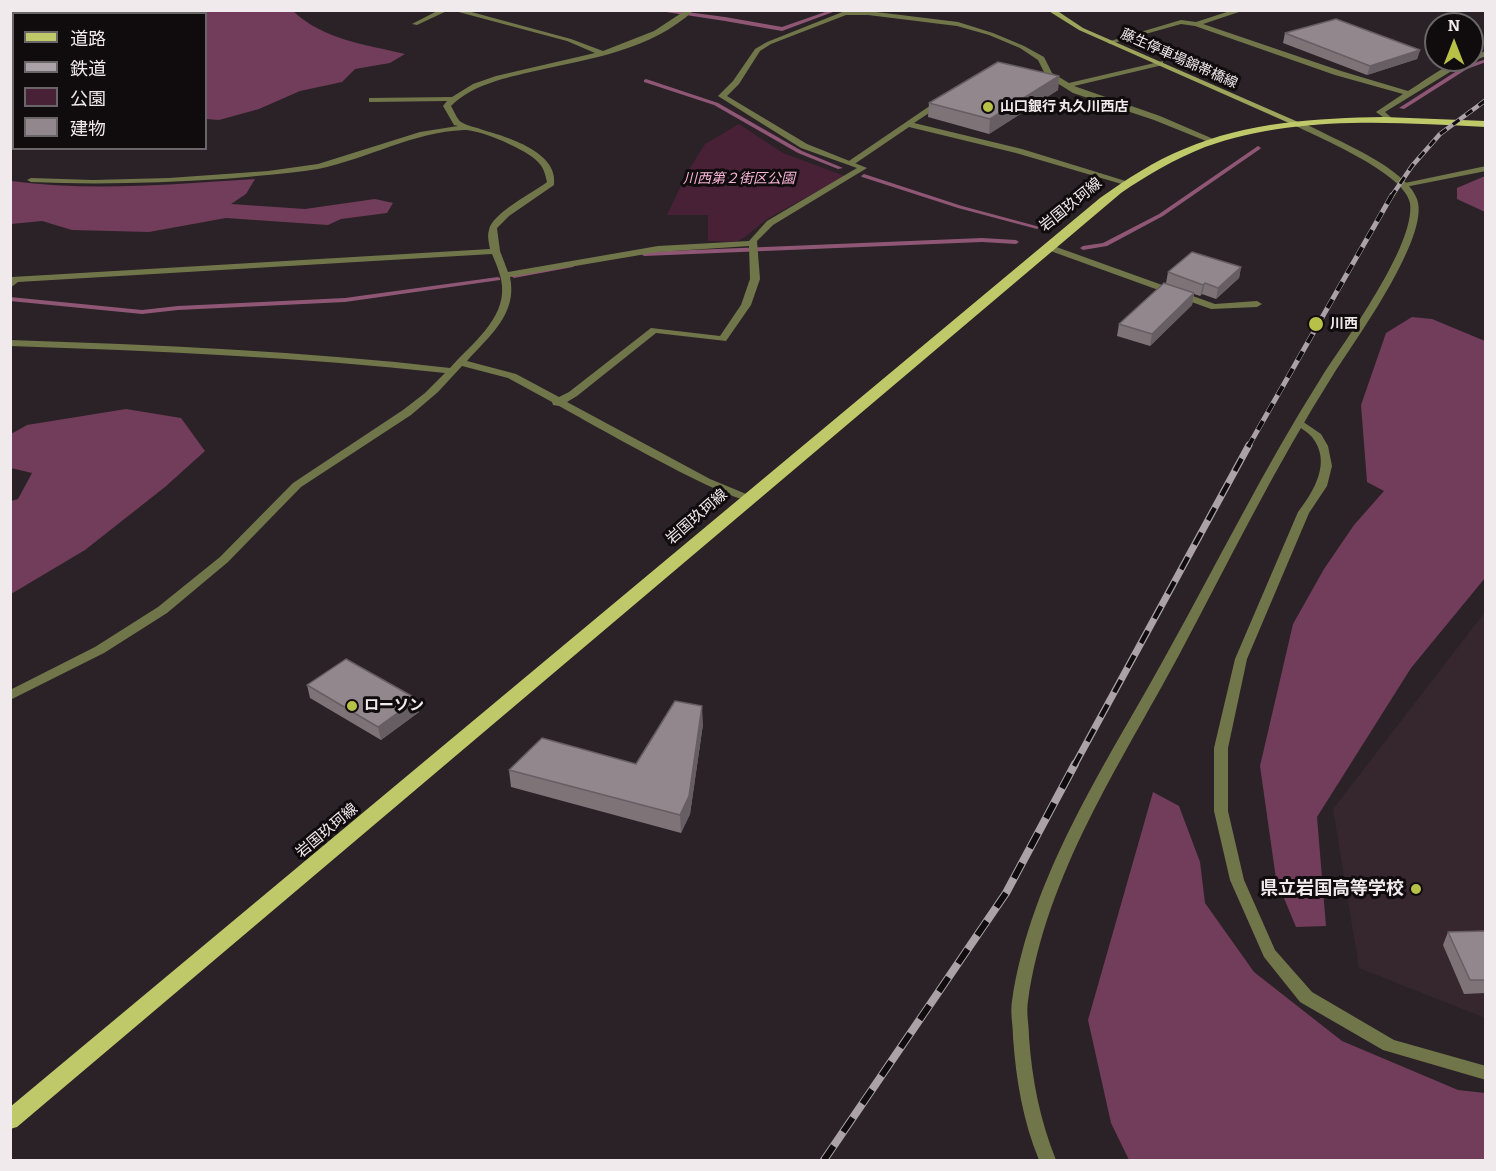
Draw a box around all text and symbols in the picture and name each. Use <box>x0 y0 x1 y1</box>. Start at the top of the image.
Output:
legend <box>12 12 207 150</box>
north arrow <box>1424 12 1484 72</box>
text: N <box>1448 16 1460 35</box>
street label: 藤生停車場錦帯橋線 <box>1118 26 1240 92</box>
text: 道路 <box>70 28 106 50</box>
text: 鉄道 <box>70 58 106 80</box>
text: 公園 <box>70 88 106 110</box>
place label: 山口銀行 丸久川西店 <box>1000 99 1129 115</box>
marker: 山口銀行 丸久川西店 <box>981 100 995 114</box>
text: 建物 <box>70 118 106 140</box>
park label: 川西第２街区公園 <box>683 171 795 187</box>
street label: 岩国玖珂線 <box>1036 174 1106 236</box>
marker: 川西 <box>1307 315 1325 333</box>
place label: 川西 <box>1330 316 1358 332</box>
street label: 岩国玖珂線 <box>663 486 731 548</box>
place label: ローソン <box>364 697 424 715</box>
marker: ローソン <box>345 699 359 713</box>
street label: 岩国玖珂線 <box>292 800 362 862</box>
place label: 県立岩国高等学校 <box>1260 878 1404 900</box>
marker: 県立岩国高等学校 <box>1409 882 1423 896</box>

